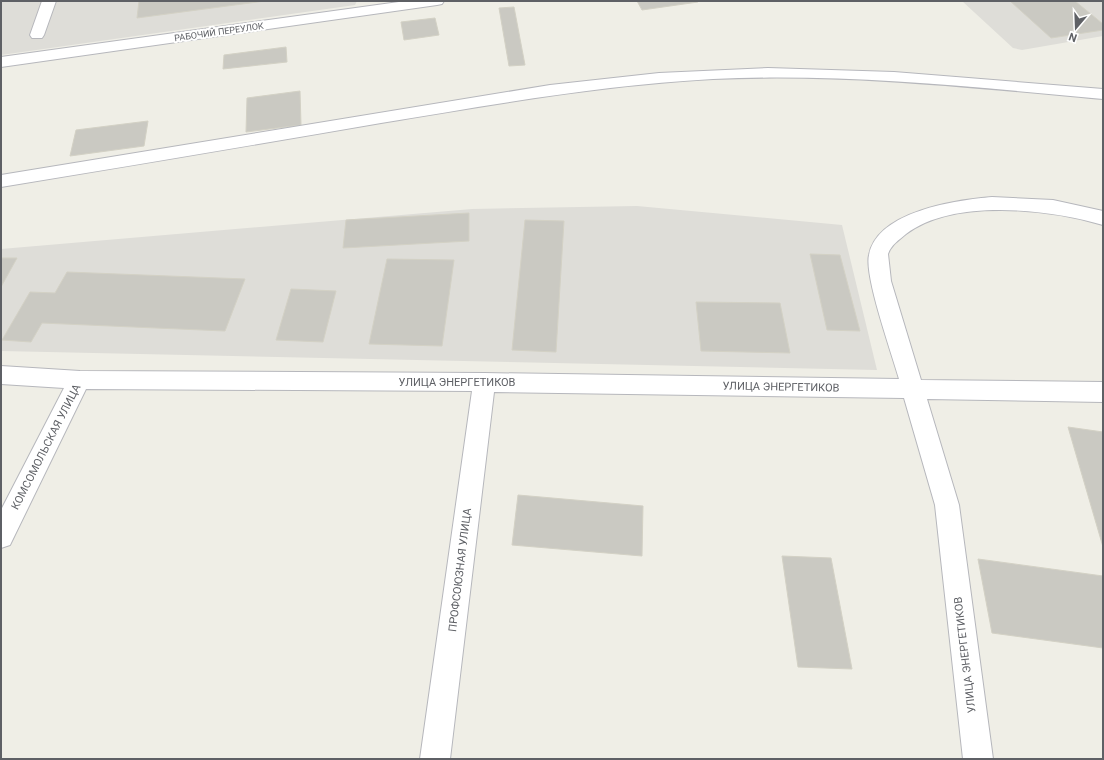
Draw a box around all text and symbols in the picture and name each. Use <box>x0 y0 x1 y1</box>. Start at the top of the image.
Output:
north arrow <box>1056 8 1096 48</box>
street label: РАБОЧИЙ ПЕРЕУЛОК <box>174 20 265 43</box>
text: N <box>1067 29 1079 44</box>
street label: УЛИЦА ЭНЕРГЕТИКОВ <box>399 376 516 389</box>
street label: УЛИЦА ЭНЕРГЕТИКОВ <box>722 379 840 395</box>
street label: КОМСОМОЛЬСКАЯ УЛИЦА <box>9 381 84 512</box>
street label: ПРОФСОЮЗНАЯ УЛИЦА <box>446 507 474 633</box>
street label: УЛИЦА ЭНЕРГЕТИКОВ <box>951 596 979 714</box>

